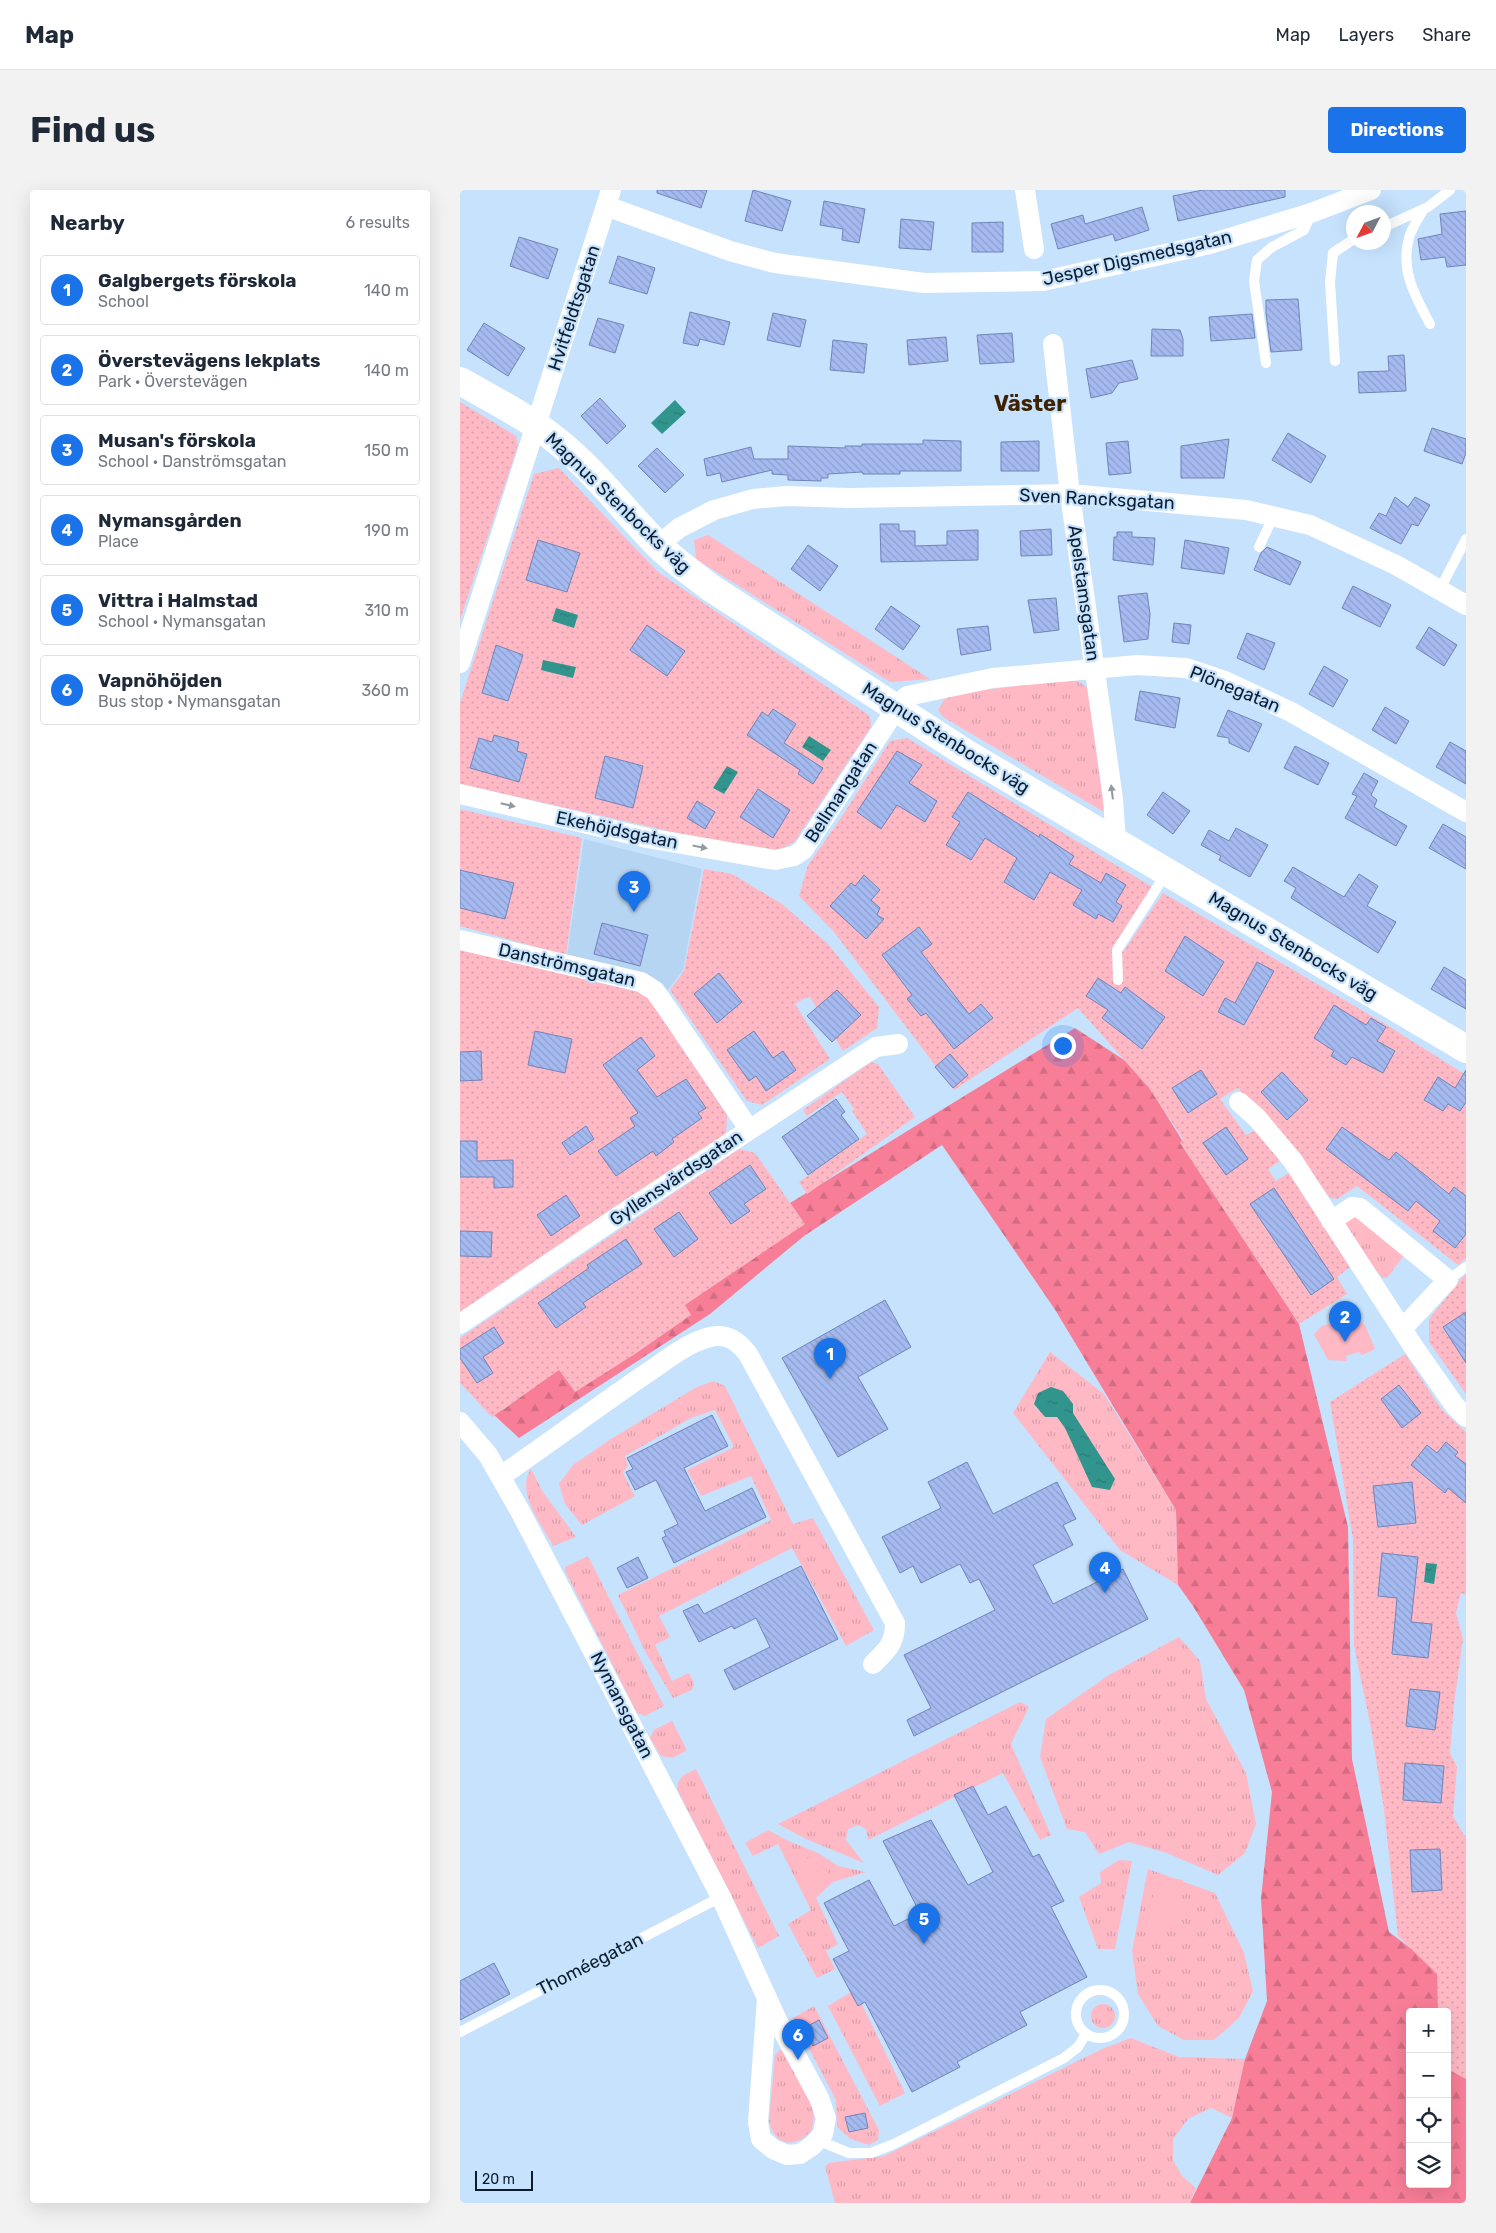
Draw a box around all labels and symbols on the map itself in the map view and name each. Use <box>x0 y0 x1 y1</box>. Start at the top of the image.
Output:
north arrow <box>1346 205 1391 250</box>
street label: Jesper Digsmedsgatan <box>1040 226 1234 290</box>
street label: Hvitfeldtsgatan <box>543 242 605 374</box>
district label: Väster <box>994 390 1066 417</box>
street label: Magnus Stenbocks väg <box>541 428 695 578</box>
street label: Sven Rancksgatan <box>1019 484 1175 514</box>
street label: Apelstamsgatan <box>1064 524 1104 662</box>
street label: Plönegatan <box>1186 661 1284 717</box>
street label: Magnus Stenbocks väg <box>858 678 1034 798</box>
street label: Bellmangatan <box>800 737 882 847</box>
one-way arrow <box>1107 784 1115 800</box>
one-way arrow <box>500 801 515 809</box>
street label: Ekehöjdsgatan <box>554 806 680 854</box>
one-way arrow <box>693 844 709 852</box>
pin: 3 <box>618 871 650 912</box>
street label: Magnus Stenbocks väg <box>1205 887 1381 1005</box>
street label: Danströmsgatan <box>496 939 638 991</box>
your location <box>1050 1033 1076 1059</box>
street label: Gyllensvärdsgatan <box>605 1125 747 1231</box>
pin: 2 <box>1329 1301 1361 1342</box>
pin: 1 <box>814 1338 846 1379</box>
pin: 4 <box>1089 1552 1121 1593</box>
street label: Nymansgatan <box>586 1648 658 1762</box>
pin: 5 <box>908 1903 940 1944</box>
street label: Thoméegatan <box>533 1928 647 2000</box>
pin: 6 <box>782 2019 814 2060</box>
scale bar <box>475 2168 532 2191</box>

